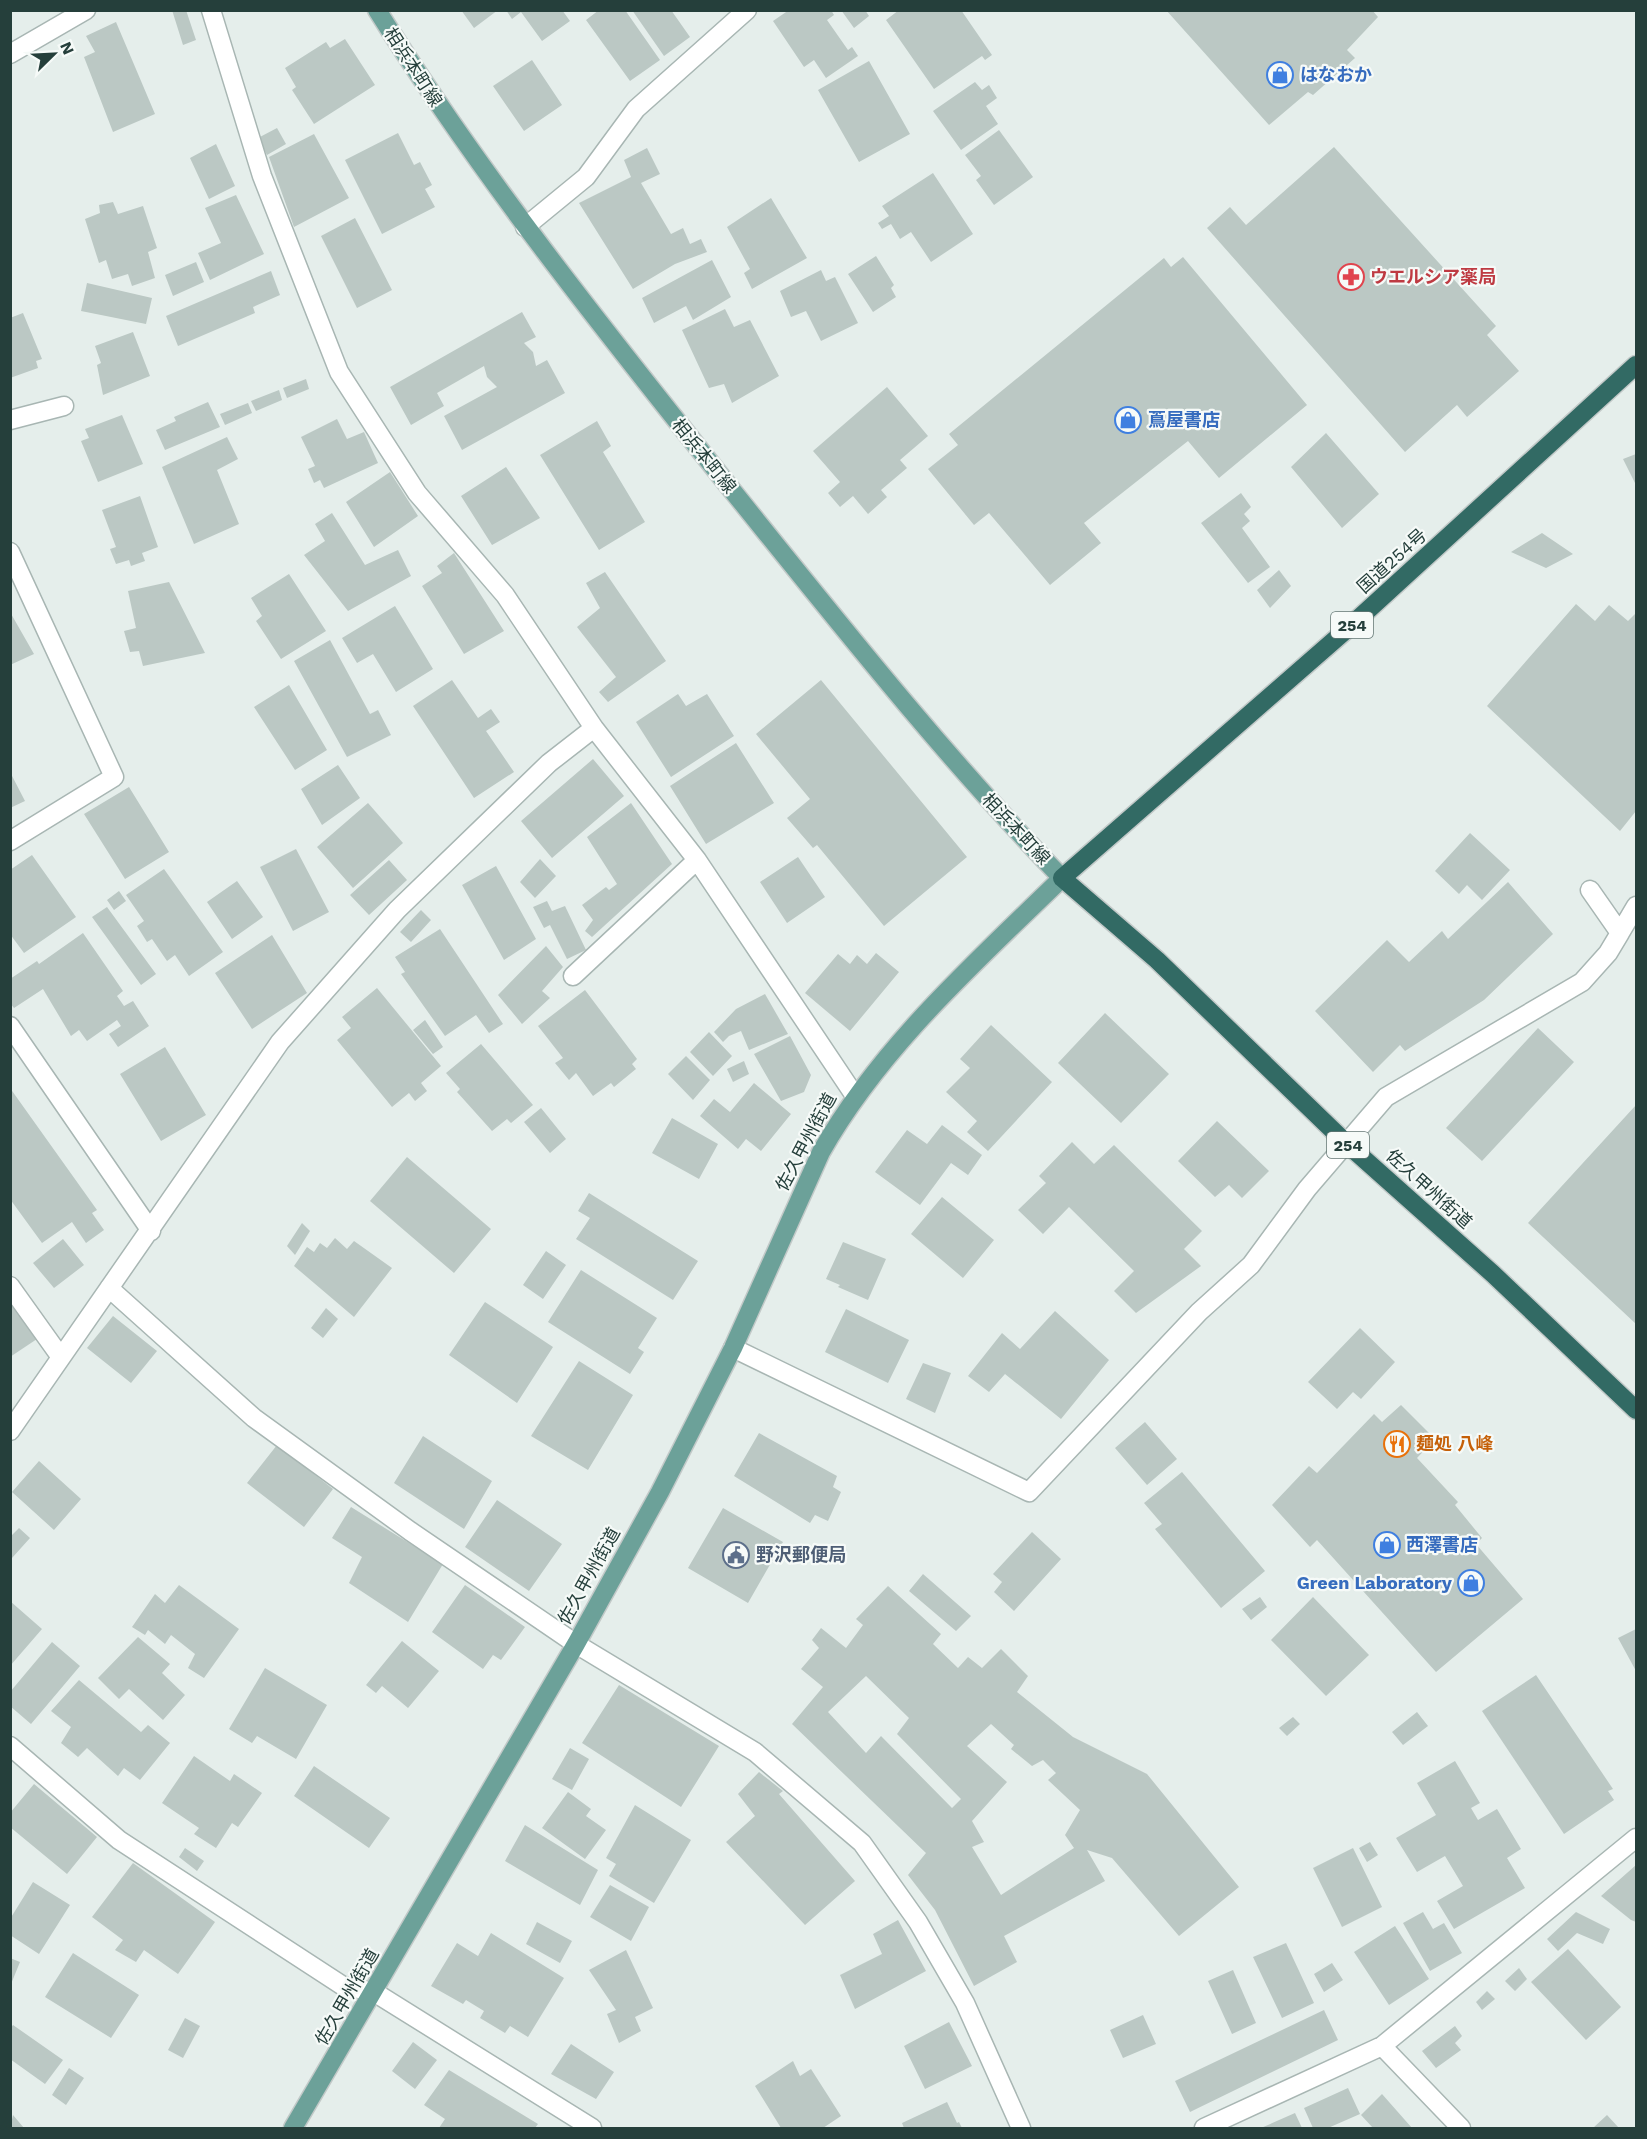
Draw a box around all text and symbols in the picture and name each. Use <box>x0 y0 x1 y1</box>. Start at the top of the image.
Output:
street label: 相浜本町線 <box>380 23 447 110</box>
north arrow <box>24 24 84 84</box>
text: N <box>56 39 78 57</box>
shop icon: はなおか <box>1265 60 1295 90</box>
place label: はなおか <box>1300 64 1372 85</box>
pharmacy icon: ウエルシア薬局 <box>1336 262 1366 292</box>
place label: ウエルシア薬局 <box>1370 266 1496 287</box>
shop icon: 蔦屋書店 <box>1113 405 1143 435</box>
place label: 蔦屋書店 <box>1148 409 1220 430</box>
street label: 相浜本町線 <box>668 414 741 497</box>
street label: 国道254号 <box>1353 524 1431 597</box>
road number: 254 <box>1331 612 1373 638</box>
street label: 相浜本町線 <box>978 789 1055 869</box>
street label: 佐久甲州街道 <box>771 1089 840 1194</box>
road number: 254 <box>1327 1132 1369 1158</box>
street label: 佐久甲州街道 <box>1382 1145 1476 1233</box>
restaurant icon: 麺処 八峰 <box>1382 1429 1412 1459</box>
place label: 麺処 八峰 <box>1416 1433 1493 1454</box>
street label: 佐久甲州街道 <box>553 1523 624 1628</box>
shop icon: 西澤書店 <box>1372 1530 1402 1560</box>
place label: 西澤書店 <box>1406 1534 1478 1555</box>
public building icon: 野沢郵便局 <box>721 1540 751 1570</box>
place label: 野沢郵便局 <box>756 1544 846 1565</box>
shop icon: Green Laboratory <box>1456 1568 1486 1598</box>
place label: Green Laboratory <box>1297 1572 1453 1593</box>
street label: 佐久甲州街道 <box>310 1945 383 2049</box>

